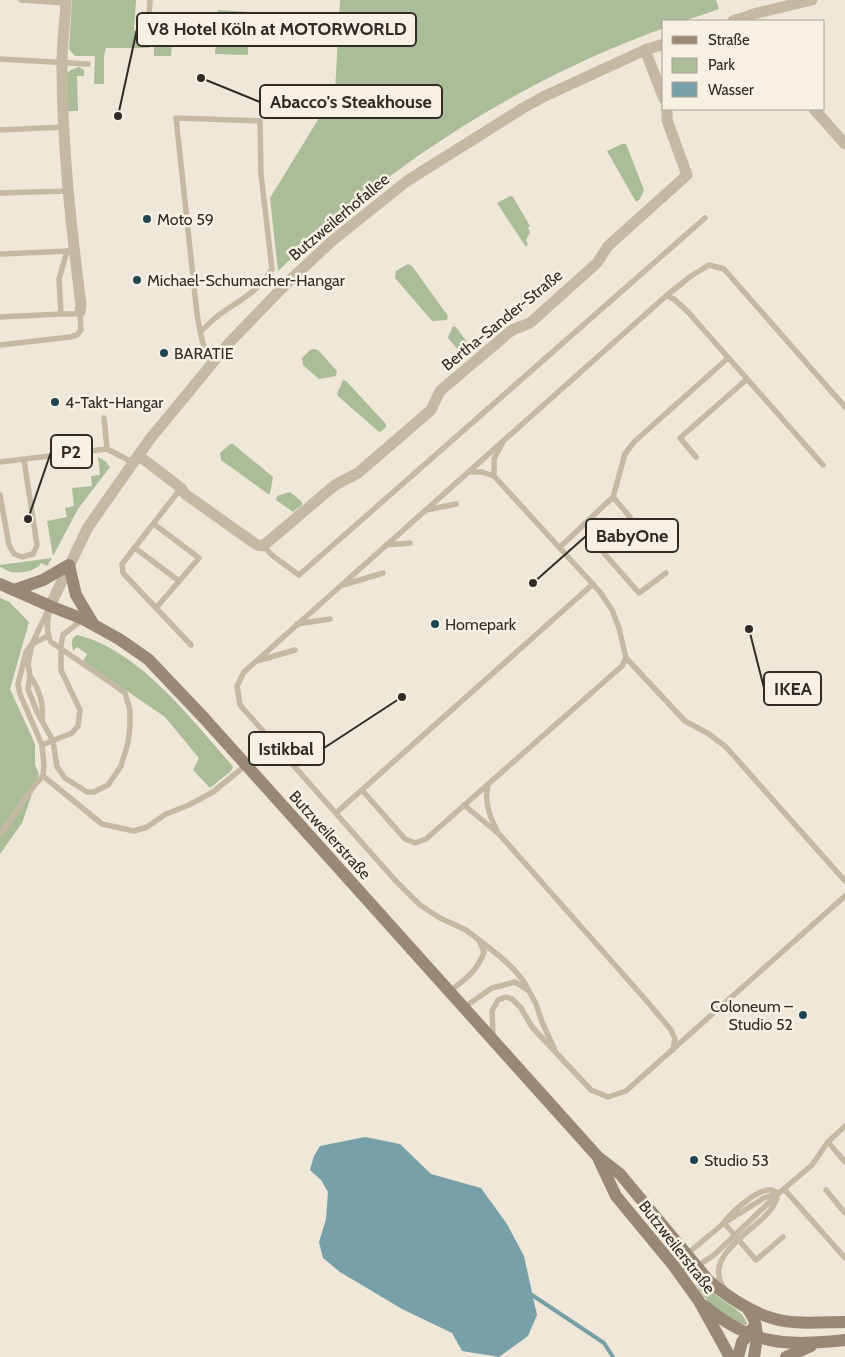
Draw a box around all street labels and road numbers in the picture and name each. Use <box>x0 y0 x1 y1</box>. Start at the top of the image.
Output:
street label: Butzweilerhofallee <box>285 170 393 264</box>
street label: Bertha-Sander-Straße <box>438 265 566 375</box>
street label: Butzweilerstraße <box>285 787 375 883</box>
street label: Butzweilerstraße <box>635 1197 719 1297</box>

